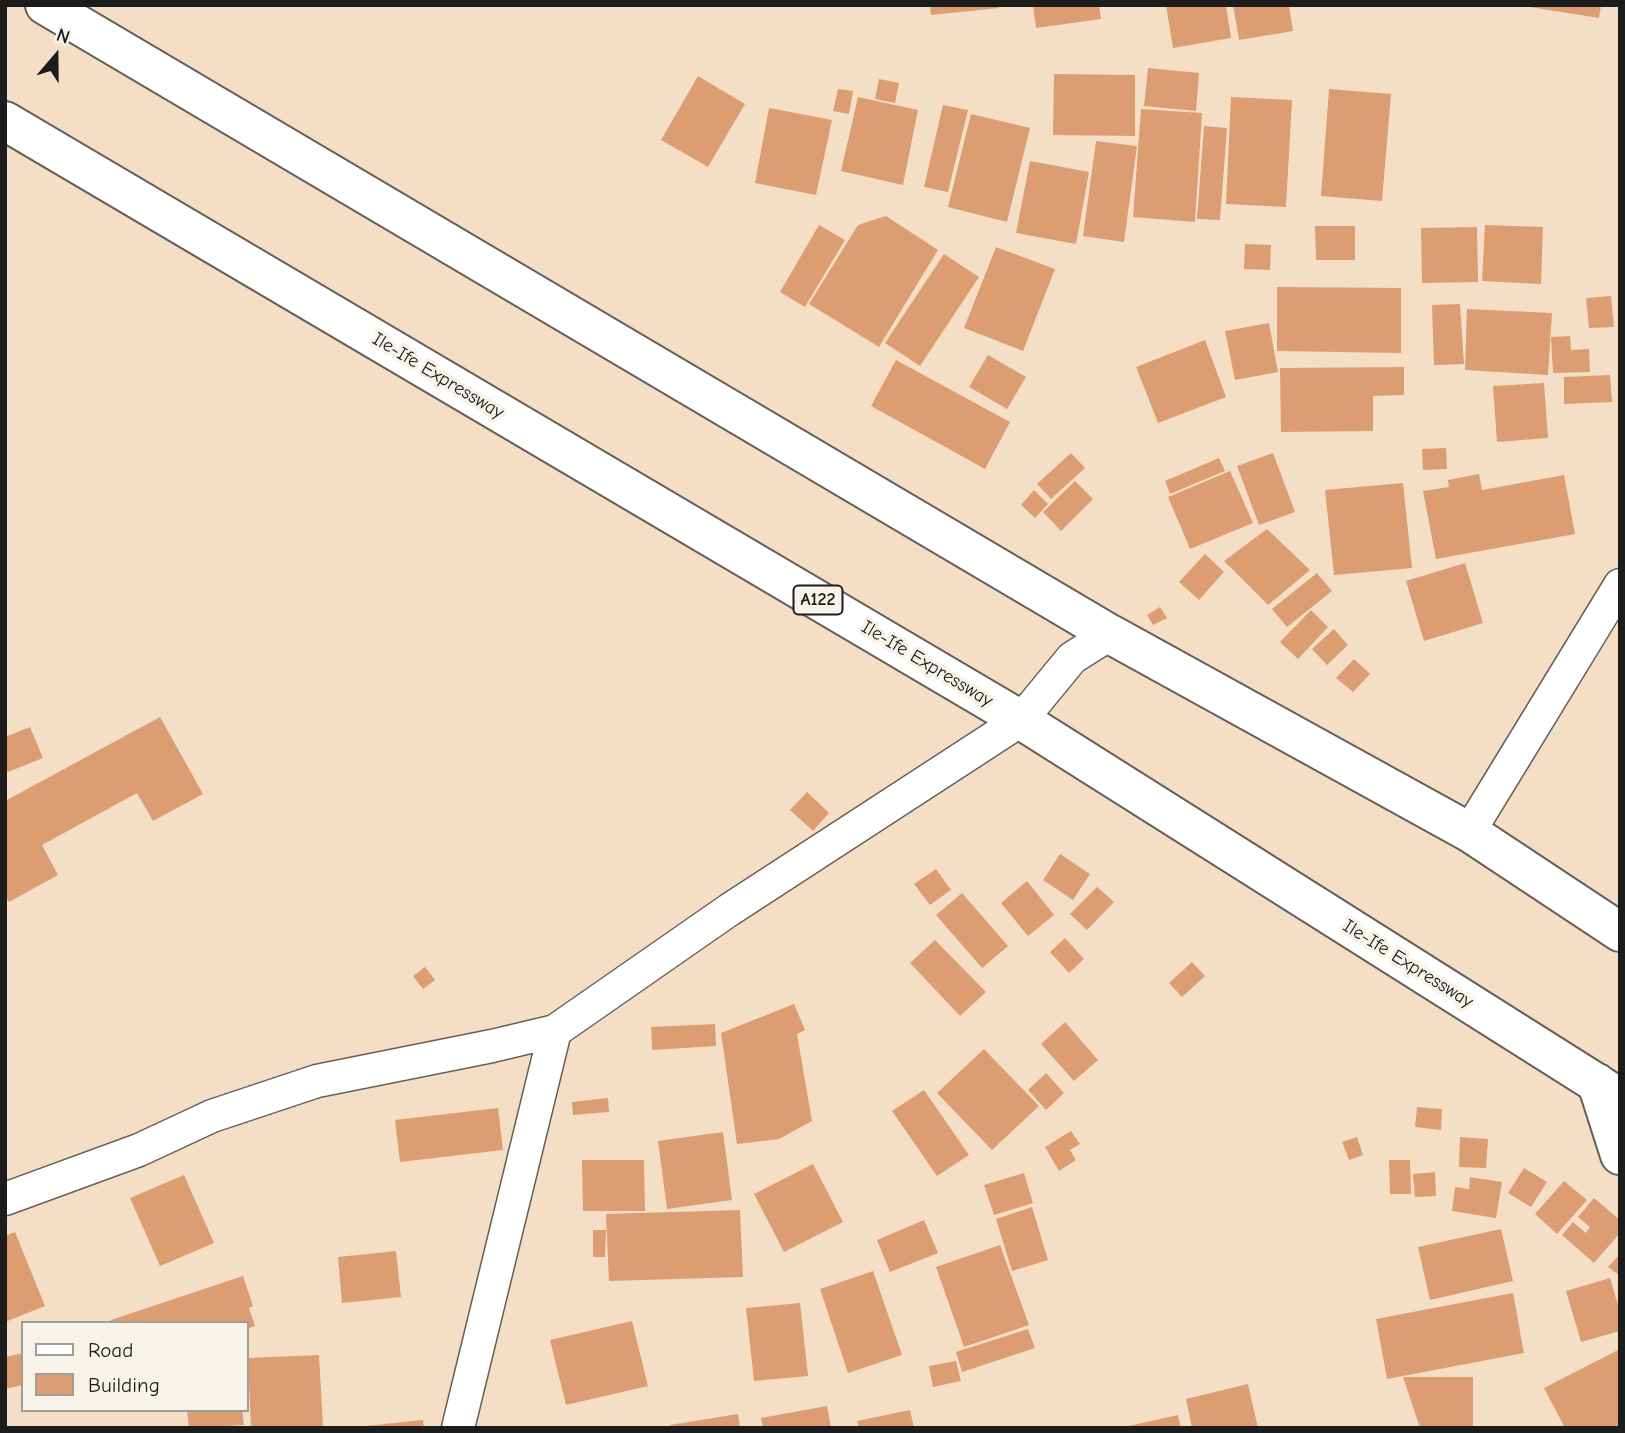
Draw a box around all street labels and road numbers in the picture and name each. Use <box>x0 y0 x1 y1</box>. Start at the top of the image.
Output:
street label: Ile-Ife Expressway <box>368 328 508 424</box>
road number: A122 <box>794 586 842 614</box>
street label: Ile-Ife Expressway <box>857 616 997 712</box>
street label: Ile-Ife Expressway <box>1339 915 1477 1013</box>

